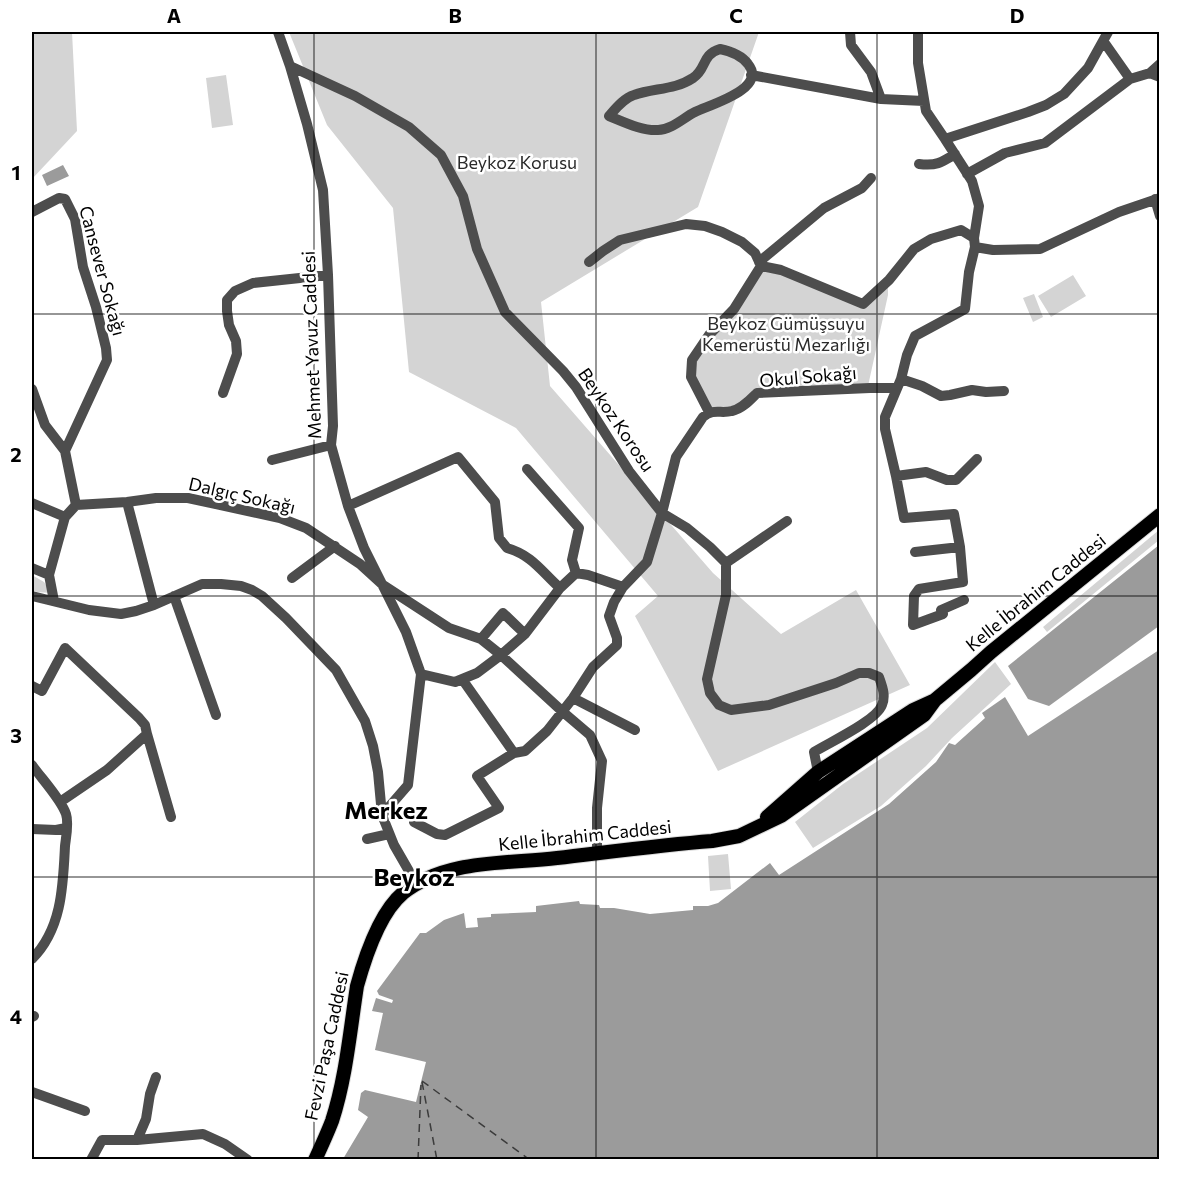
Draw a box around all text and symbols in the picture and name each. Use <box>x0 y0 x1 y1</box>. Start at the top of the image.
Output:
text: A <box>167 3 181 27</box>
text: B <box>448 3 462 27</box>
text: C <box>729 3 743 27</box>
text: D <box>1010 3 1024 27</box>
park label: Beykoz Korusu <box>457 151 577 173</box>
text: 1 <box>11 160 21 184</box>
street label: Cansever Sokağı <box>75 203 131 338</box>
street label: Mehmet Yavuz Caddesi <box>297 250 325 440</box>
park label: Beykoz Gümüşsuyu Kemerüstü Mezarlığı <box>702 312 870 355</box>
street label: Okul Sokağı <box>758 361 857 391</box>
street label: Beykoz Korosu <box>574 363 660 476</box>
text: 2 <box>10 442 22 466</box>
street label: Dalgıç Sokağı <box>187 472 298 518</box>
street label: Kelle İbrahim Caddesi <box>961 529 1110 656</box>
text: 3 <box>10 723 22 747</box>
district label: Merkez <box>344 795 428 824</box>
street label: Kelle İbrahim Caddesi <box>497 815 673 855</box>
district label: Beykoz <box>373 862 455 891</box>
street label: Fevzi Paşa Caddesi <box>299 969 353 1122</box>
text: 4 <box>10 1004 22 1028</box>

